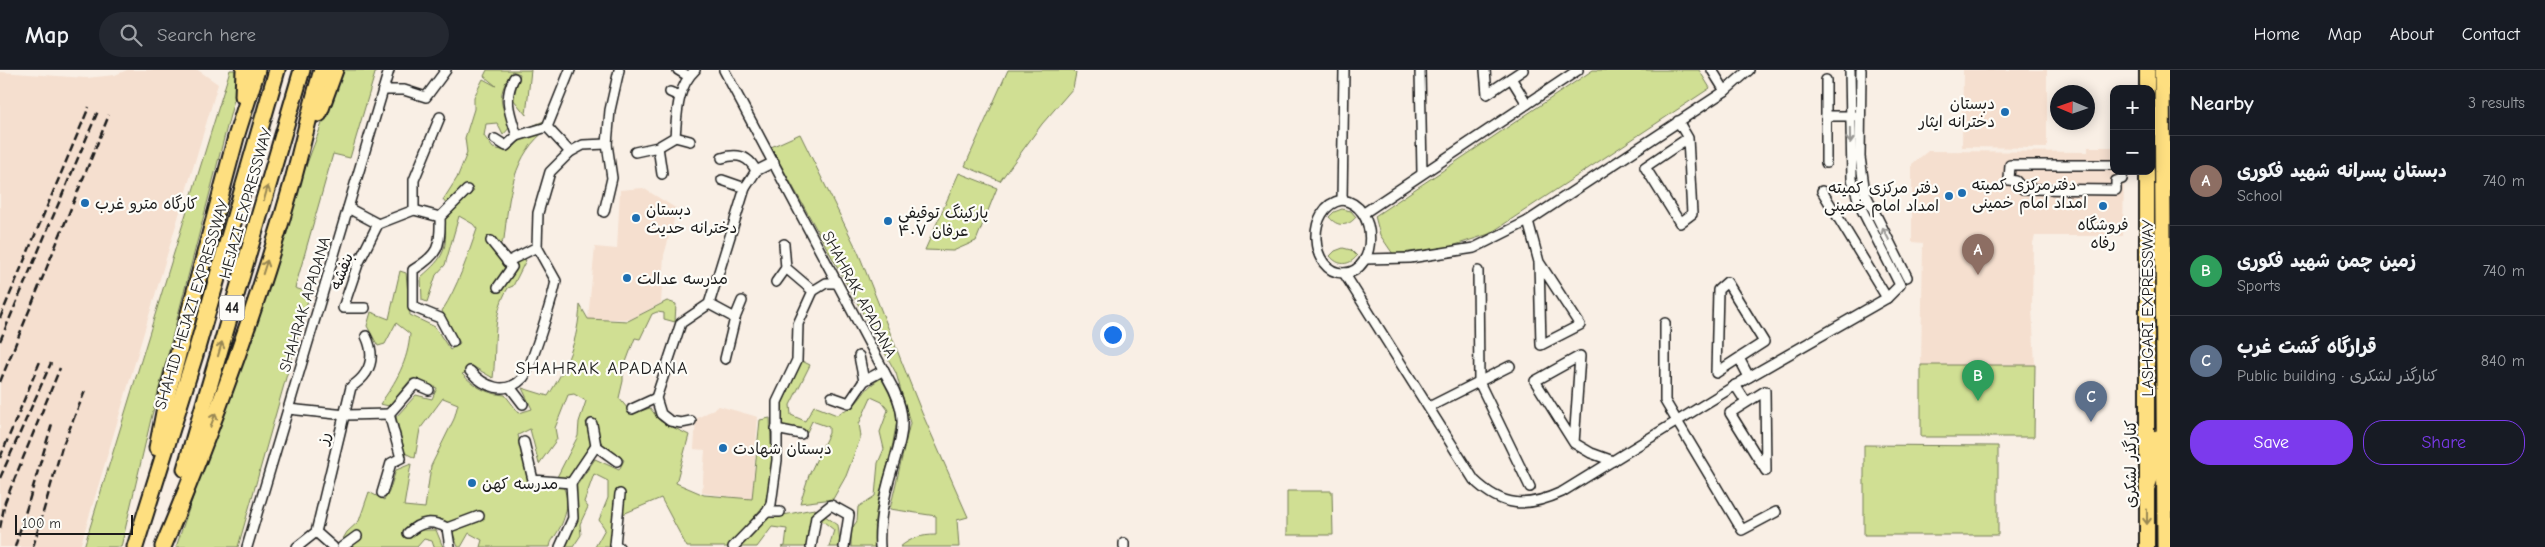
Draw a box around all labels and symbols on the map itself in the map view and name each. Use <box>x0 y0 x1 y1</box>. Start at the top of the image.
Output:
north arrow <box>2050 85 2095 130</box>
place label: دبستان دخترانه ایثار <box>1917 95 1995 131</box>
marker: دبستان دخترانه ایثار <box>1999 106 2011 118</box>
street label: HEJAZI EXPRESSWAY <box>216 125 276 281</box>
one-way arrow <box>1845 128 1855 144</box>
place label: دفترمرکزی کمیته امداد امام خمینی <box>1972 176 2087 215</box>
place label: دفتر مرکزی کمیته امداد امام خمینی <box>1824 179 1939 218</box>
one-way arrow <box>262 186 271 202</box>
marker: دفترمرکزی کمیته امداد امام خمینی <box>1956 187 1968 199</box>
marker: دفتر مرکزی کمیته امداد امام خمینی <box>1943 190 1955 202</box>
place label: کارگاه مترو غرب <box>95 194 198 213</box>
street label: SHAHID HEJAZI EXPRESSWAY <box>151 196 233 412</box>
marker: کارگاه مترو غرب <box>79 197 91 209</box>
marker: فروشگاه رفاه <box>2097 200 2109 212</box>
place label: دبستان دخترانه حدیث <box>646 201 737 237</box>
place label: پارکینگ توقیفی عرفان ۴۰۷ <box>898 203 988 240</box>
marker: دبستان دخترانه حدیث <box>630 212 642 224</box>
marker: پارکینگ توقیفی عرفان ۴۰۷ <box>882 215 894 227</box>
place label: فروشگاه رفاه <box>2077 215 2129 252</box>
street label: LASHGARI EXPRESSWAY <box>2139 219 2157 396</box>
one-way arrow <box>1881 226 1891 241</box>
street label: SHAHRAK APADANA <box>818 228 900 361</box>
street label: SHAHRAK APADANA <box>276 234 334 374</box>
pin: A <box>1962 234 1994 275</box>
street label: بنفشه <box>327 250 357 292</box>
one-way arrow <box>261 259 271 275</box>
place label: مدرسه عدالت <box>637 270 728 288</box>
marker: مدرسه عدالت <box>621 272 633 284</box>
road number: 44 <box>220 296 244 320</box>
your location <box>1100 322 1126 348</box>
one-way arrow <box>216 342 226 358</box>
district label: SHAHRAK APADANA <box>515 358 689 379</box>
pin: B <box>1962 360 1994 401</box>
pin: C <box>2075 381 2107 422</box>
one-way arrow <box>209 413 218 429</box>
street label: کنارگذر لشکری <box>2121 420 2140 508</box>
street label: رز <box>313 430 334 448</box>
place label: دبستان شهادت <box>733 440 832 458</box>
marker: دبستان شهادت <box>717 442 729 454</box>
place label: مدرسه کهن <box>482 475 558 493</box>
marker: مدرسه کهن <box>466 477 478 489</box>
one-way arrow <box>2142 508 2152 525</box>
scale bar <box>15 512 132 535</box>

